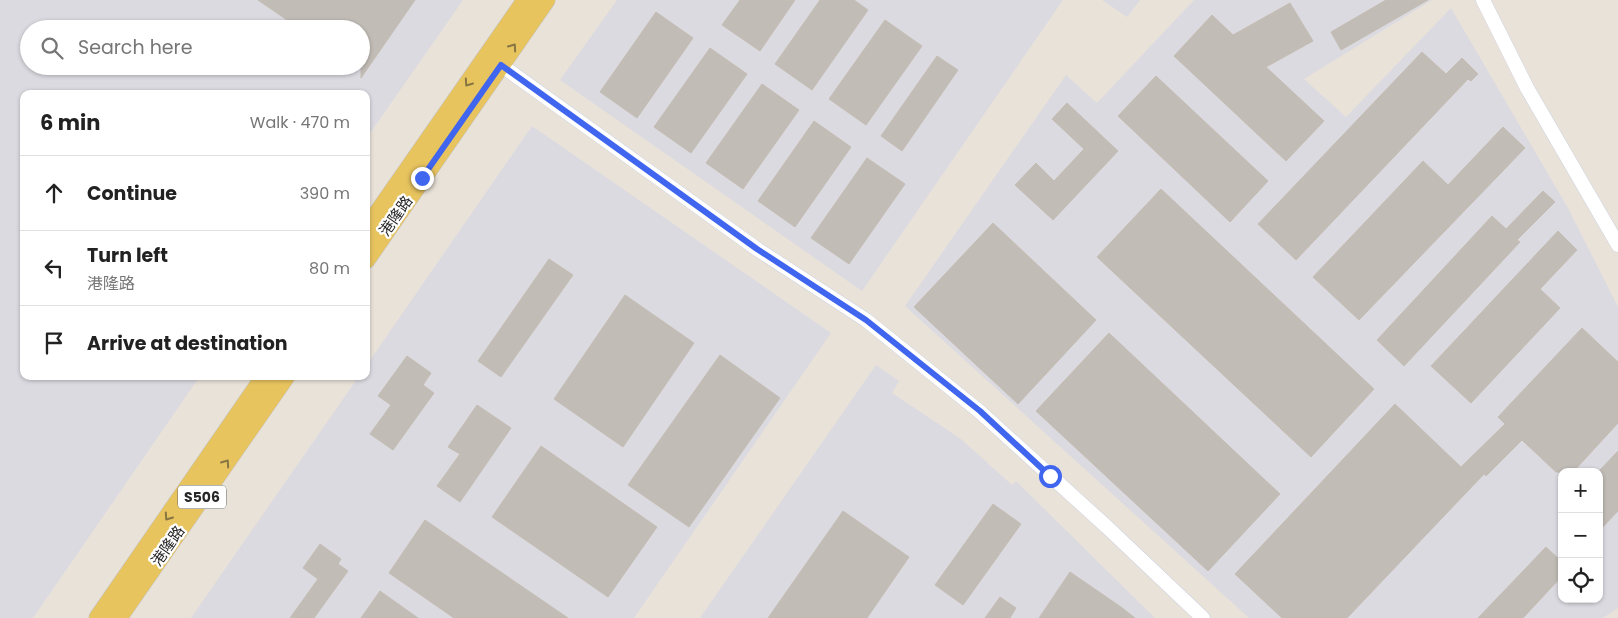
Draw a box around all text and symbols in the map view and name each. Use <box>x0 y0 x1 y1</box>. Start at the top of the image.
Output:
search box <box>20 20 370 75</box>
icon: search <box>38 34 66 62</box>
text: Search here <box>78 34 192 61</box>
one-way arrow <box>507 43 516 53</box>
one-way arrow <box>465 77 474 87</box>
text: 6 min <box>40 108 100 137</box>
text: Walk · 470 m <box>250 111 350 134</box>
route end <box>411 167 434 190</box>
icon: ahead <box>40 179 68 207</box>
text: Continue <box>87 180 177 207</box>
text: 390 m <box>300 182 350 205</box>
street label: 港隆路 <box>374 191 417 240</box>
text: Turn left <box>87 242 168 269</box>
icon: left <box>40 254 68 282</box>
text: 80 m <box>309 257 350 280</box>
text: 港隆路 <box>87 272 135 295</box>
icon: arrive <box>40 329 68 357</box>
text: Arrive at destination <box>87 330 288 357</box>
one-way arrow <box>220 459 229 469</box>
route start <box>1039 465 1062 488</box>
map controls <box>1558 468 1603 603</box>
button: + <box>1558 468 1603 513</box>
road number: S506 <box>178 486 226 508</box>
one-way arrow <box>165 511 174 521</box>
button: − <box>1558 513 1603 558</box>
street label: 港隆路 <box>146 521 189 570</box>
button: locate <box>1558 558 1603 603</box>

